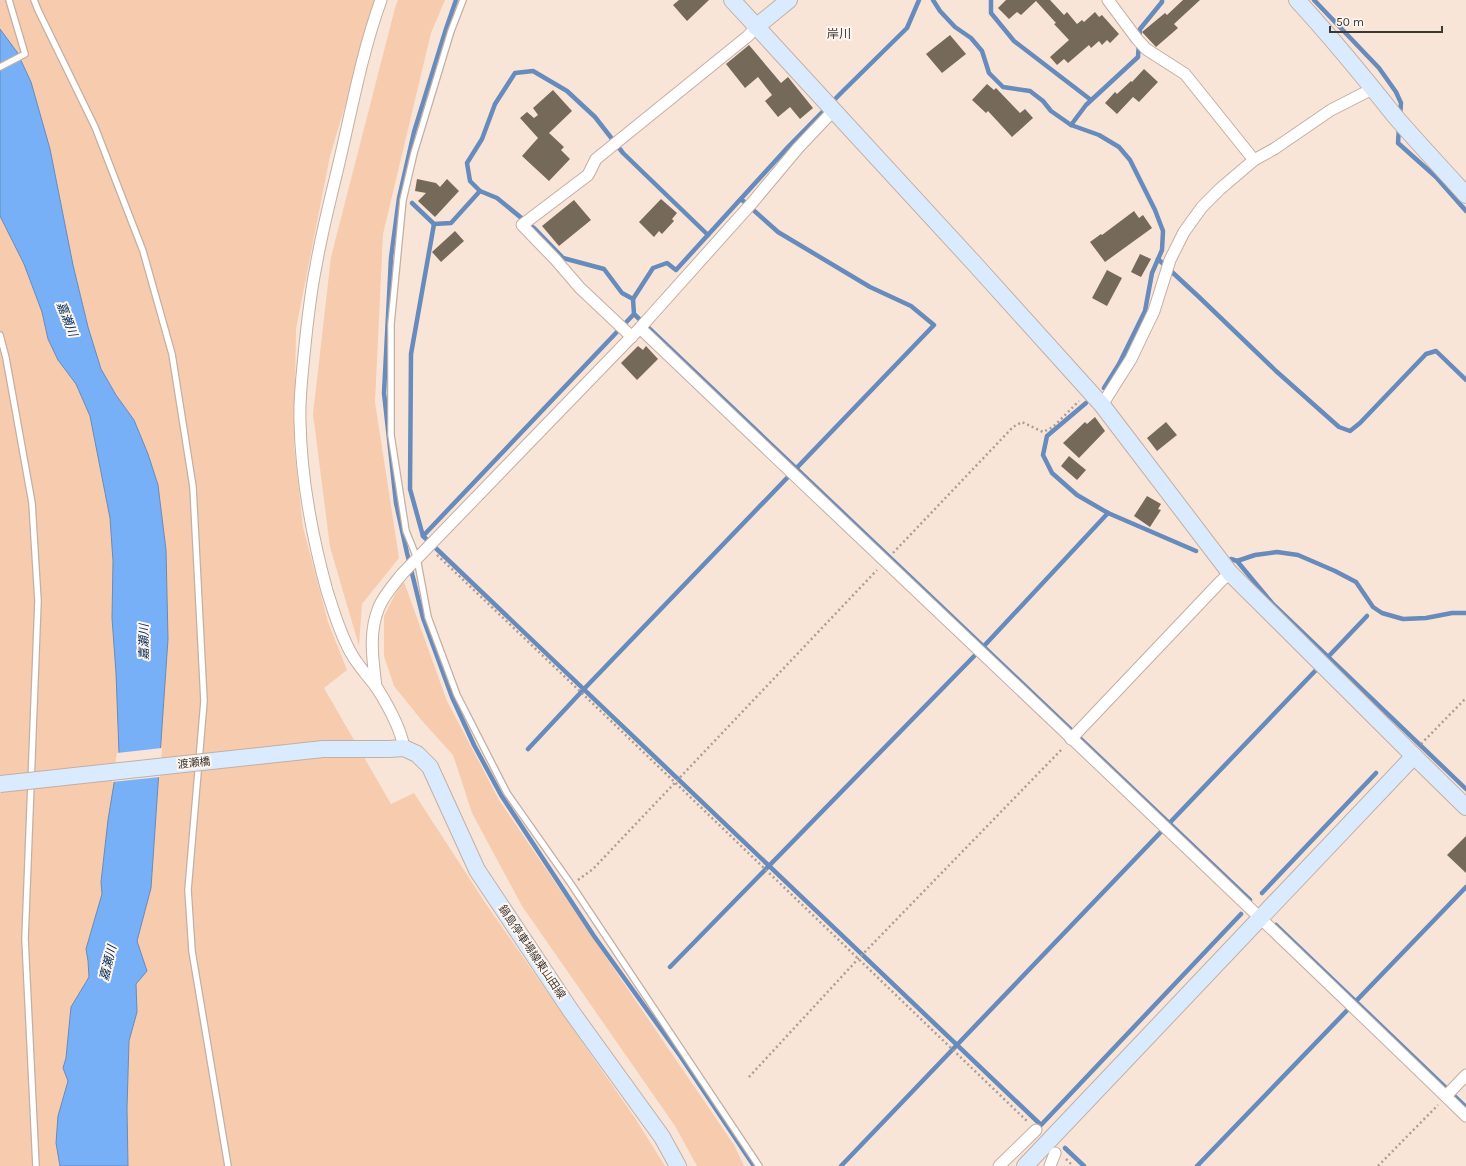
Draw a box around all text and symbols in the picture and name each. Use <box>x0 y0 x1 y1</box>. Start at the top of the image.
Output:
scale bar <box>1330 8 1442 34</box>
text: 50 m <box>1336 15 1364 29</box>
district label: 岸川 <box>827 27 851 41</box>
water label: 嘉瀬川 <box>54 300 81 340</box>
water label: 嘉瀬川 <box>137 622 151 660</box>
street label: 渡瀬橋 <box>177 755 211 771</box>
street label: 鍋島停車場線東山田線 <box>496 903 568 1001</box>
water label: 嘉瀬川 <box>97 942 120 982</box>

